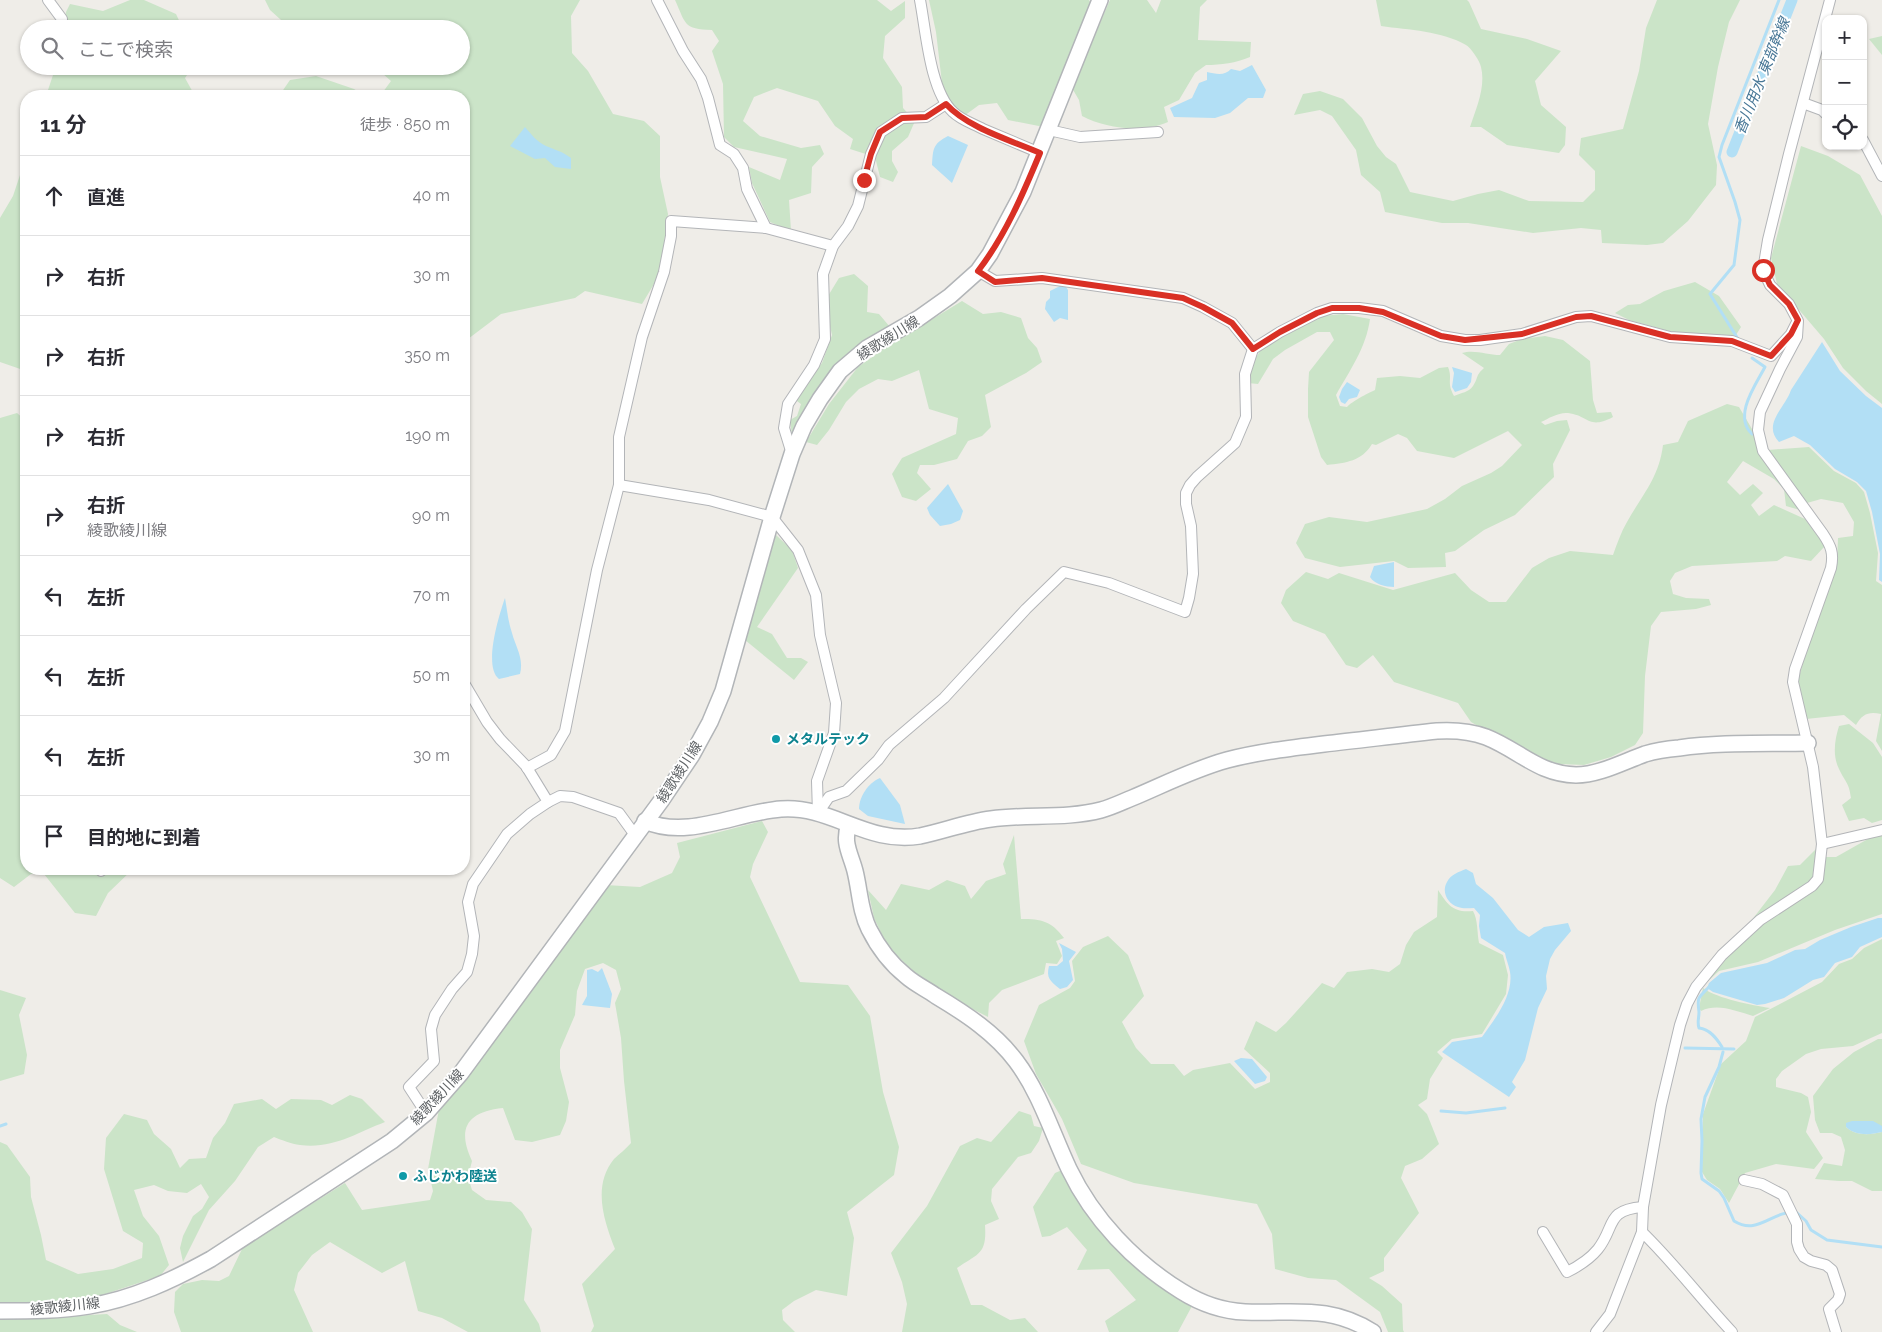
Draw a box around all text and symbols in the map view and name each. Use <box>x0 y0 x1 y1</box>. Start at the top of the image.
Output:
water label: 香川用水 東部幹線 <box>1730 13 1794 137</box>
map controls <box>1822 15 1867 150</box>
button: + <box>1822 15 1867 60</box>
search box <box>20 20 470 75</box>
icon: search <box>38 34 66 62</box>
text: ここで検索 <box>78 38 173 60</box>
button: − <box>1822 60 1867 105</box>
button: locate <box>1822 105 1867 150</box>
text: 11 分 <box>40 112 87 137</box>
text: 徒歩 · 850 m <box>360 115 450 134</box>
route end <box>853 169 876 192</box>
icon: ahead <box>40 182 68 210</box>
text: 直進 <box>87 186 125 208</box>
text: 40 m <box>413 186 450 205</box>
route start <box>1752 259 1775 282</box>
icon: right <box>40 262 68 290</box>
text: 右折 <box>87 266 125 288</box>
text: 30 m <box>413 266 450 285</box>
street label: 綾歌綾川線 <box>854 313 922 363</box>
icon: right <box>40 342 68 370</box>
text: 右折 <box>87 346 125 368</box>
text: 350 m <box>404 346 450 365</box>
icon: right <box>40 422 68 450</box>
text: 右折 <box>87 426 125 448</box>
text: 190 m <box>405 426 450 445</box>
text: 右折 <box>87 494 125 516</box>
icon: right <box>40 502 68 530</box>
text: 90 m <box>412 506 450 525</box>
text: 綾歌綾川線 <box>87 521 167 540</box>
icon: left <box>40 582 68 610</box>
text: 左折 <box>87 586 125 608</box>
text: 70 m <box>413 586 450 605</box>
icon: left <box>40 662 68 690</box>
text: 左折 <box>87 666 125 688</box>
text: 50 m <box>413 666 450 685</box>
place label: メタルテック <box>786 731 870 747</box>
marker: メタルテック <box>770 733 782 745</box>
street label: 綾歌綾川線 <box>653 738 705 806</box>
icon: left <box>40 742 68 770</box>
text: 左折 <box>87 746 125 768</box>
text: 30 m <box>413 746 450 765</box>
icon: arrive <box>40 822 68 850</box>
text: 目的地に到着 <box>87 826 201 848</box>
street label: 綾歌綾川線 <box>407 1066 467 1128</box>
place label: ふじかわ陸送 <box>413 1168 497 1184</box>
marker: ふじかわ陸送 <box>397 1170 409 1182</box>
street label: 綾歌綾川線 <box>29 1294 101 1318</box>

